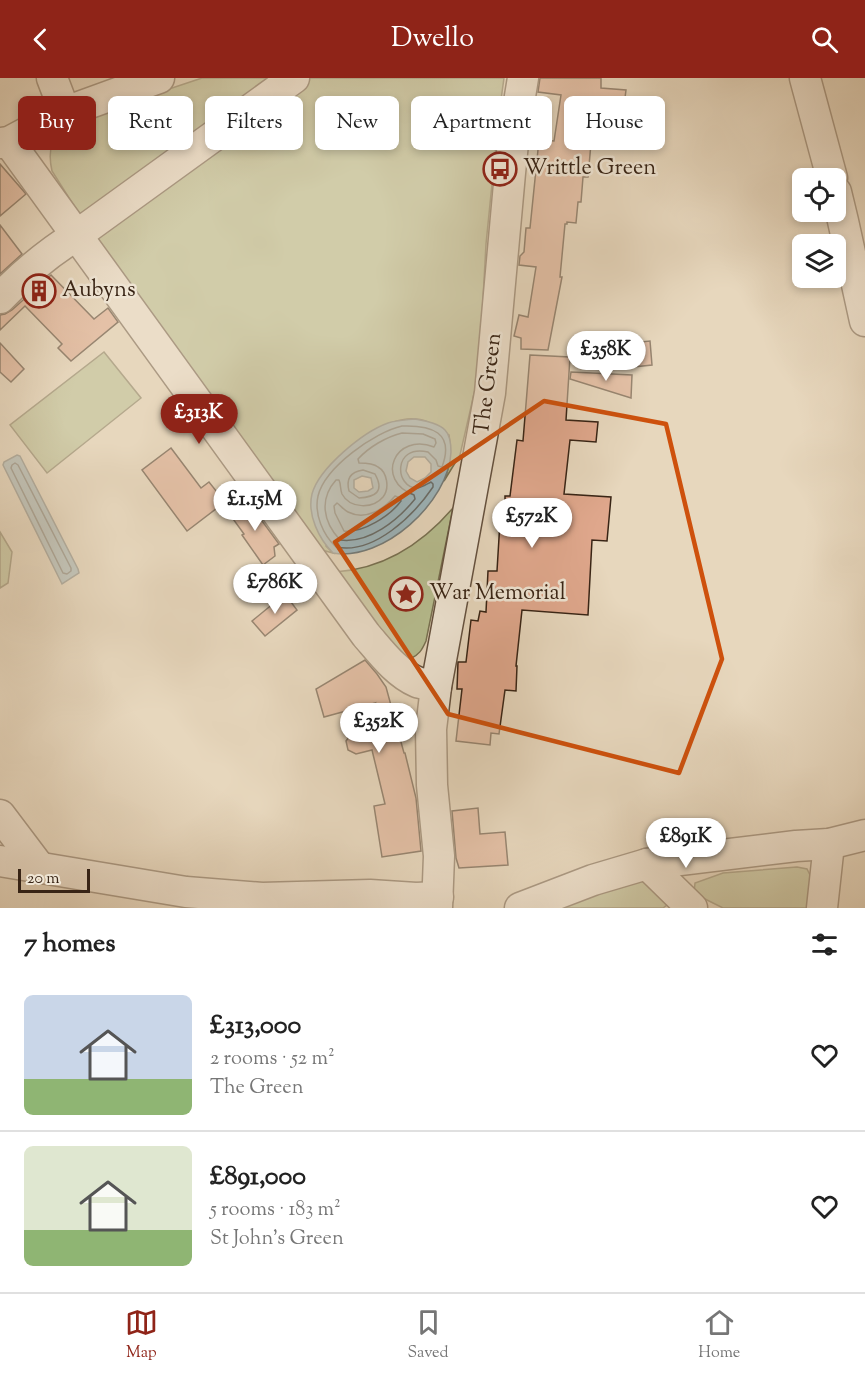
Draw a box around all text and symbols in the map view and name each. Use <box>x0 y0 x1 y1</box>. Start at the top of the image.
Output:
text: Dwello <box>391 20 474 59</box>
icon: back <box>24 23 57 56</box>
icon: search <box>808 23 841 56</box>
chip: Buy <box>18 96 96 150</box>
chip: Rent <box>108 96 193 150</box>
chip: Filters <box>205 96 303 150</box>
chip: New <box>315 96 399 150</box>
chip: Apartment <box>411 96 552 150</box>
chip: House <box>564 96 665 150</box>
bus stop icon: Writtle Green <box>482 151 518 187</box>
place label: Writtle Green <box>523 153 656 185</box>
map controls <box>792 168 846 288</box>
button: locate <box>792 168 846 222</box>
button: layers <box>792 234 846 288</box>
building icon: Aubyns <box>21 273 57 309</box>
place label: Aubyns <box>62 275 136 307</box>
street label: The Green <box>467 331 511 437</box>
pin: £358K <box>564 331 648 382</box>
text: £358K <box>581 336 631 365</box>
pin: £313K <box>157 394 241 445</box>
text: £313K <box>175 399 223 428</box>
pin: £1.15M <box>206 481 304 532</box>
text: £1.15M <box>228 486 283 515</box>
pin: £572K <box>490 498 574 549</box>
text: £572K <box>506 503 558 532</box>
pin: £786K <box>233 564 317 615</box>
text: £786K <box>247 569 303 598</box>
place icon: War Memorial <box>388 576 424 612</box>
place label: War Memorial <box>429 578 566 610</box>
pin: £352K <box>337 703 421 754</box>
text: £352K <box>354 708 404 737</box>
pin: £891K <box>644 818 728 869</box>
text: £891K <box>660 823 712 852</box>
scale bar <box>18 866 90 894</box>
text: 20 m <box>27 868 60 891</box>
text: 7 homes <box>24 926 115 963</box>
icon: filters <box>808 928 841 961</box>
text: £313,000 <box>210 1008 301 1045</box>
icon: home <box>72 1019 144 1091</box>
icon: heart <box>808 1039 841 1072</box>
text: 2 rooms · 52 m² <box>210 1045 335 1074</box>
text: The Green <box>210 1074 304 1103</box>
text: £891,000 <box>210 1159 306 1196</box>
icon: home <box>72 1170 144 1242</box>
icon: heart <box>808 1190 841 1223</box>
text: 5 rooms · 183 m² <box>210 1196 341 1225</box>
text: St John's Green <box>210 1225 344 1254</box>
tab: Map <box>125 1306 158 1365</box>
tab: Saved <box>407 1306 449 1365</box>
tab: Home <box>698 1306 740 1365</box>

